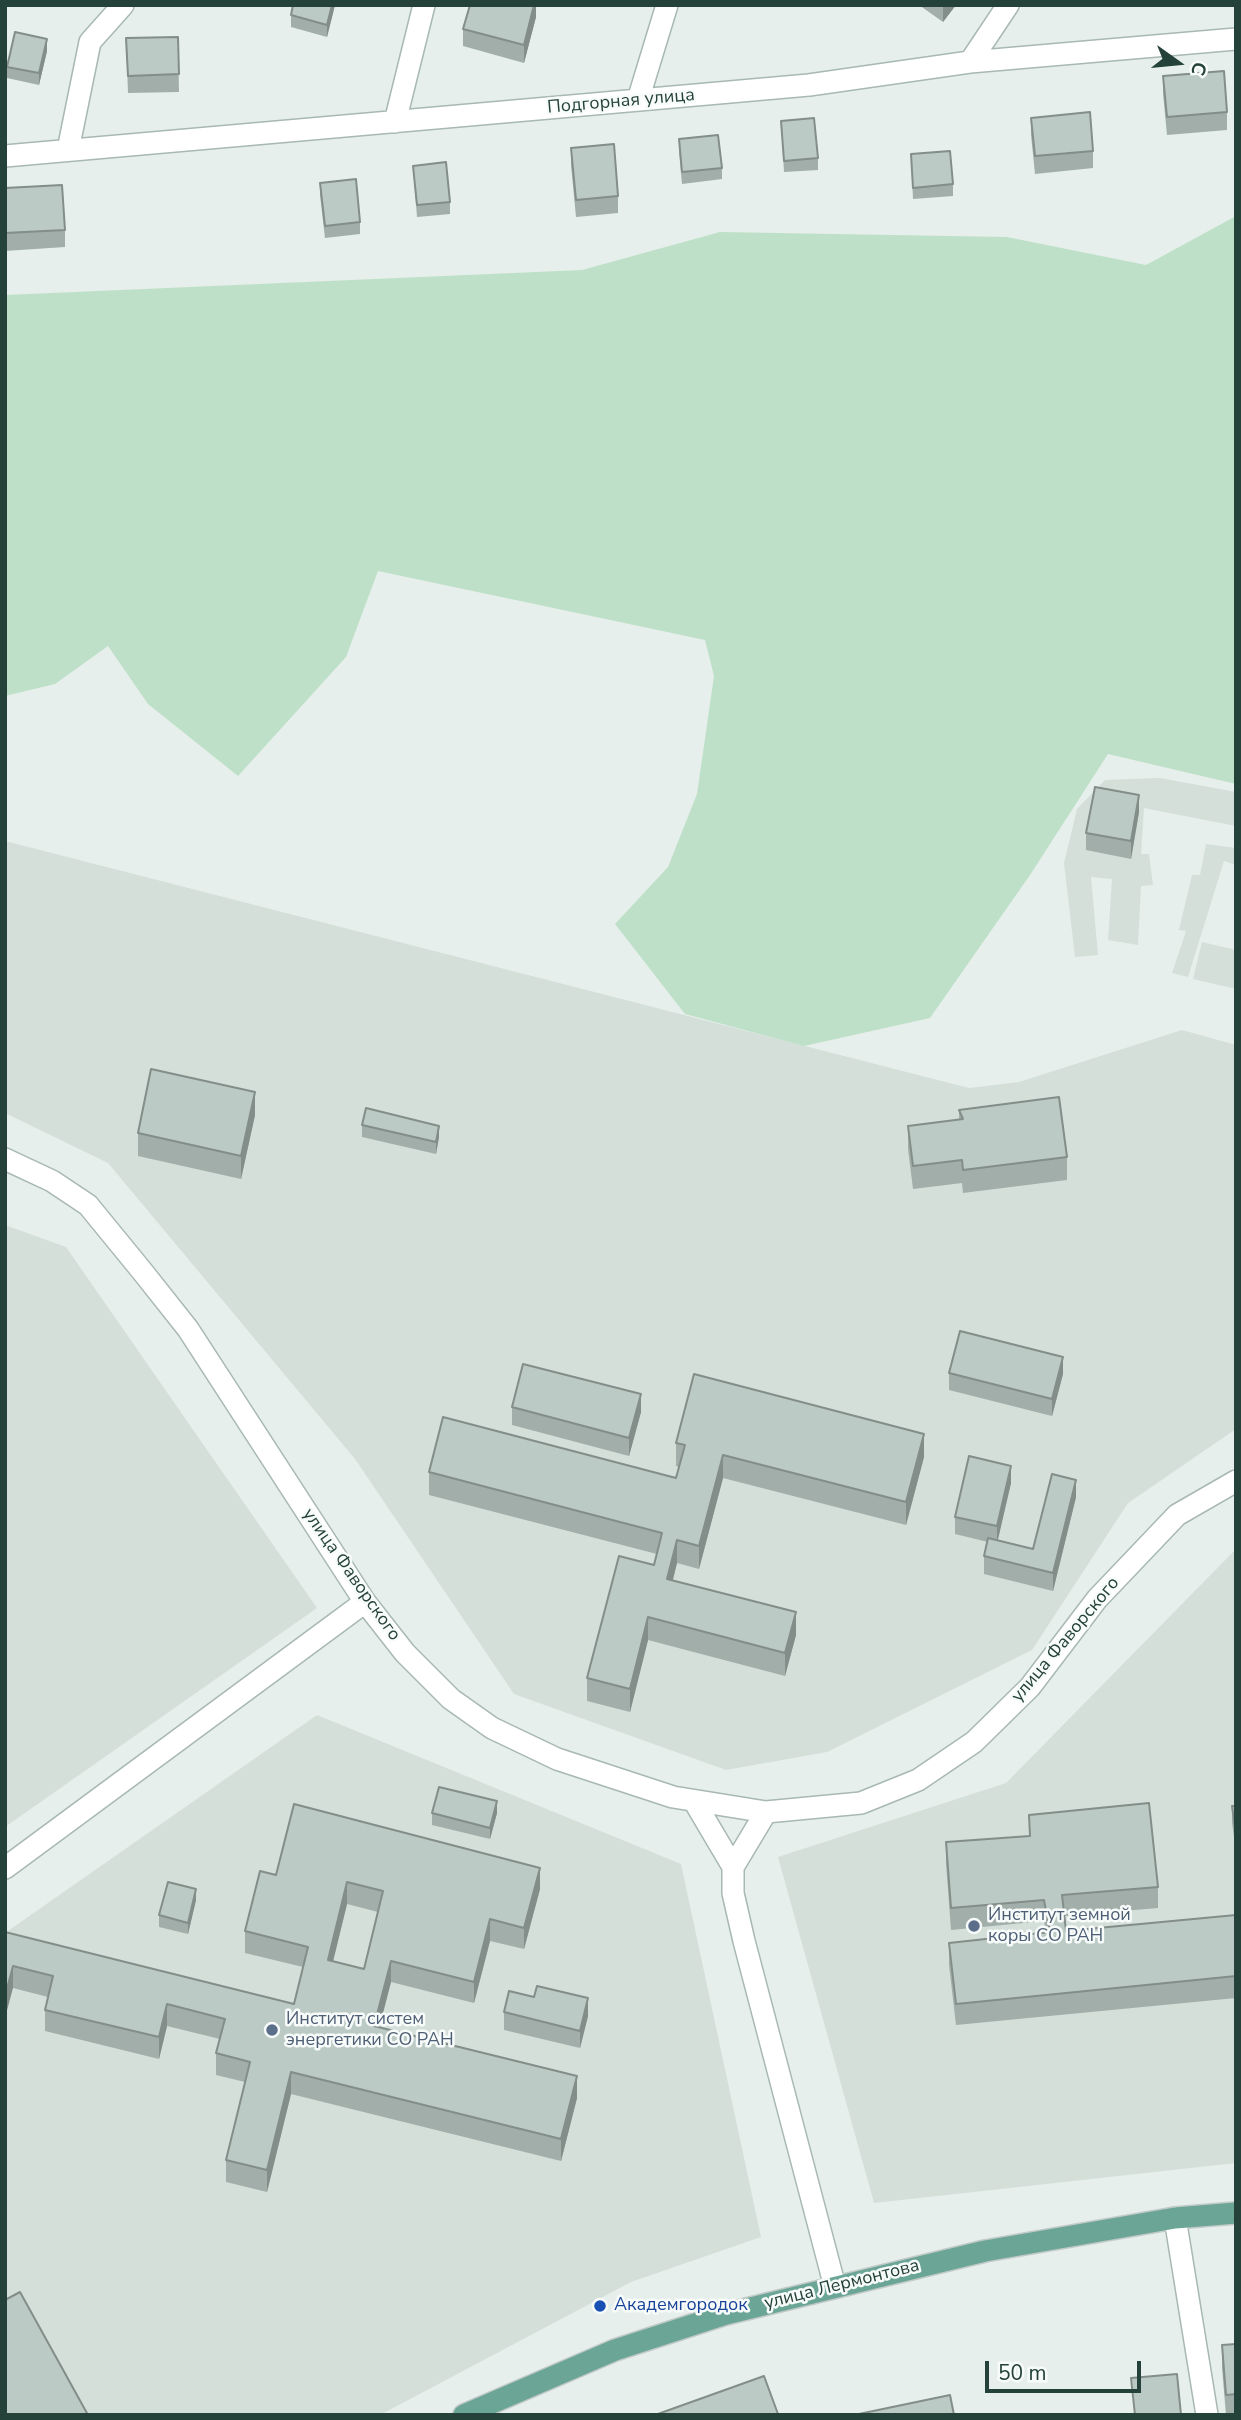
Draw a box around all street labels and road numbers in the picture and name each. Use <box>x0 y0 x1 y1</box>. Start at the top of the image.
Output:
street label: Подгорная улица <box>546 85 696 119</box>
street label: улица Фаворского <box>297 1505 405 1645</box>
street label: улица Фаворского <box>1007 1573 1125 1707</box>
street label: улица Лермонтова <box>762 2255 922 2315</box>

